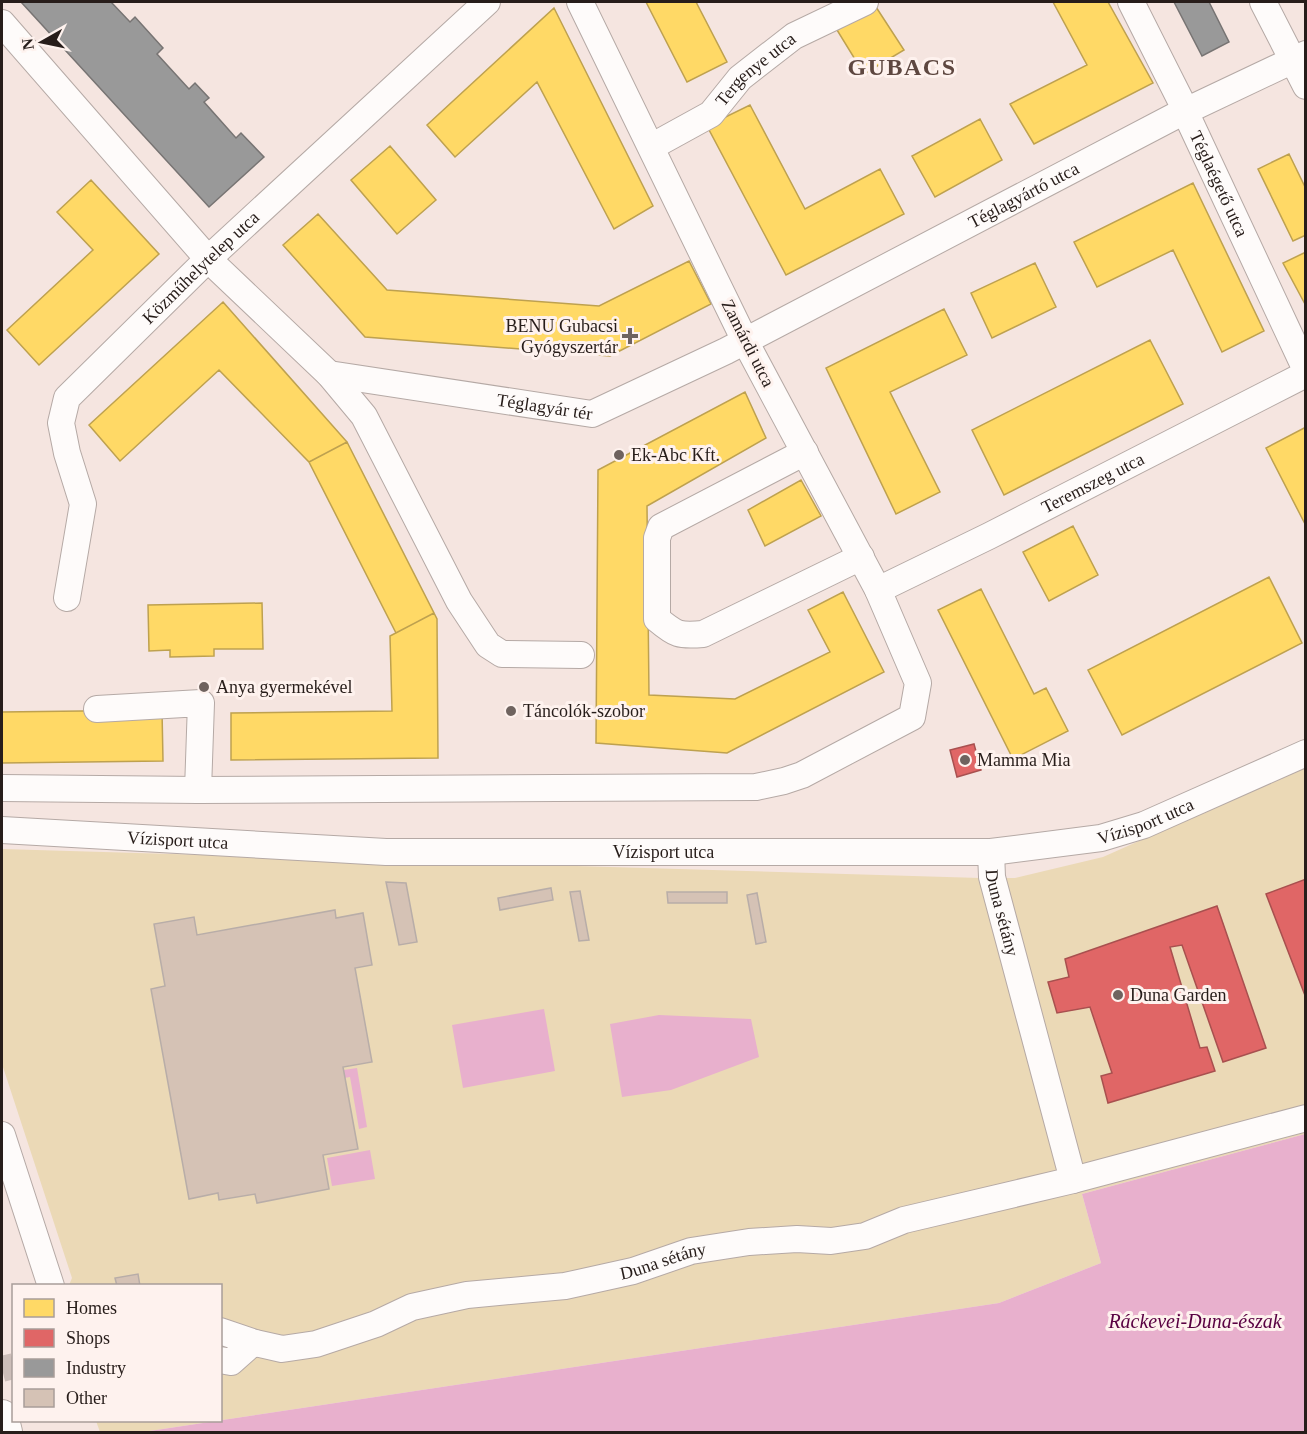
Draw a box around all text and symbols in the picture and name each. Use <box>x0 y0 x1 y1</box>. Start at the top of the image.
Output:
north arrow <box>12 12 72 72</box>
street label: Tergenye utca <box>711 29 800 110</box>
text: N <box>18 37 37 51</box>
district label: GUBACS <box>847 54 957 80</box>
street label: Téglaégető utca <box>1186 128 1252 240</box>
street label: Téglagyártó utca <box>965 158 1082 232</box>
street label: Közműhelytelep utca <box>138 207 263 328</box>
street label: Zamárdi utca <box>717 296 779 390</box>
place label: BENU Gubacsi Gyógyszertár <box>506 316 618 357</box>
marker: BENU Gubacsi Gyógyszertár <box>623 329 637 343</box>
street label: Téglagyár tér <box>495 390 594 424</box>
place label: Ek-Abc Kft. <box>631 445 720 465</box>
marker: Ek-Abc Kft. <box>612 448 626 462</box>
street label: Teremszeg utca <box>1038 449 1147 517</box>
place label: Anya gyermekével <box>216 677 352 697</box>
marker: Anya gyermekével <box>197 680 211 694</box>
place label: Táncolók-szobor <box>523 701 645 721</box>
marker: Táncolók-szobor <box>504 704 518 718</box>
place label: Mamma Mia <box>977 750 1070 770</box>
marker: Mamma Mia <box>958 753 972 767</box>
street label: Vízisport utca <box>1095 794 1197 849</box>
street label: Vízisport utca <box>126 827 229 853</box>
street label: Vízisport utca <box>613 842 714 862</box>
street label: Duna sétány <box>982 869 1023 959</box>
place label: Duna Garden <box>1130 985 1226 1005</box>
marker: Duna Garden <box>1111 988 1125 1002</box>
street label: Duna sétány <box>618 1239 707 1284</box>
legend <box>12 1284 222 1422</box>
text: Homes <box>66 1298 117 1318</box>
water label: Ráckevei-Duna-észak <box>1107 1310 1283 1332</box>
text: Shops <box>66 1328 110 1348</box>
text: Industry <box>66 1358 126 1378</box>
text: Other <box>66 1388 107 1408</box>

